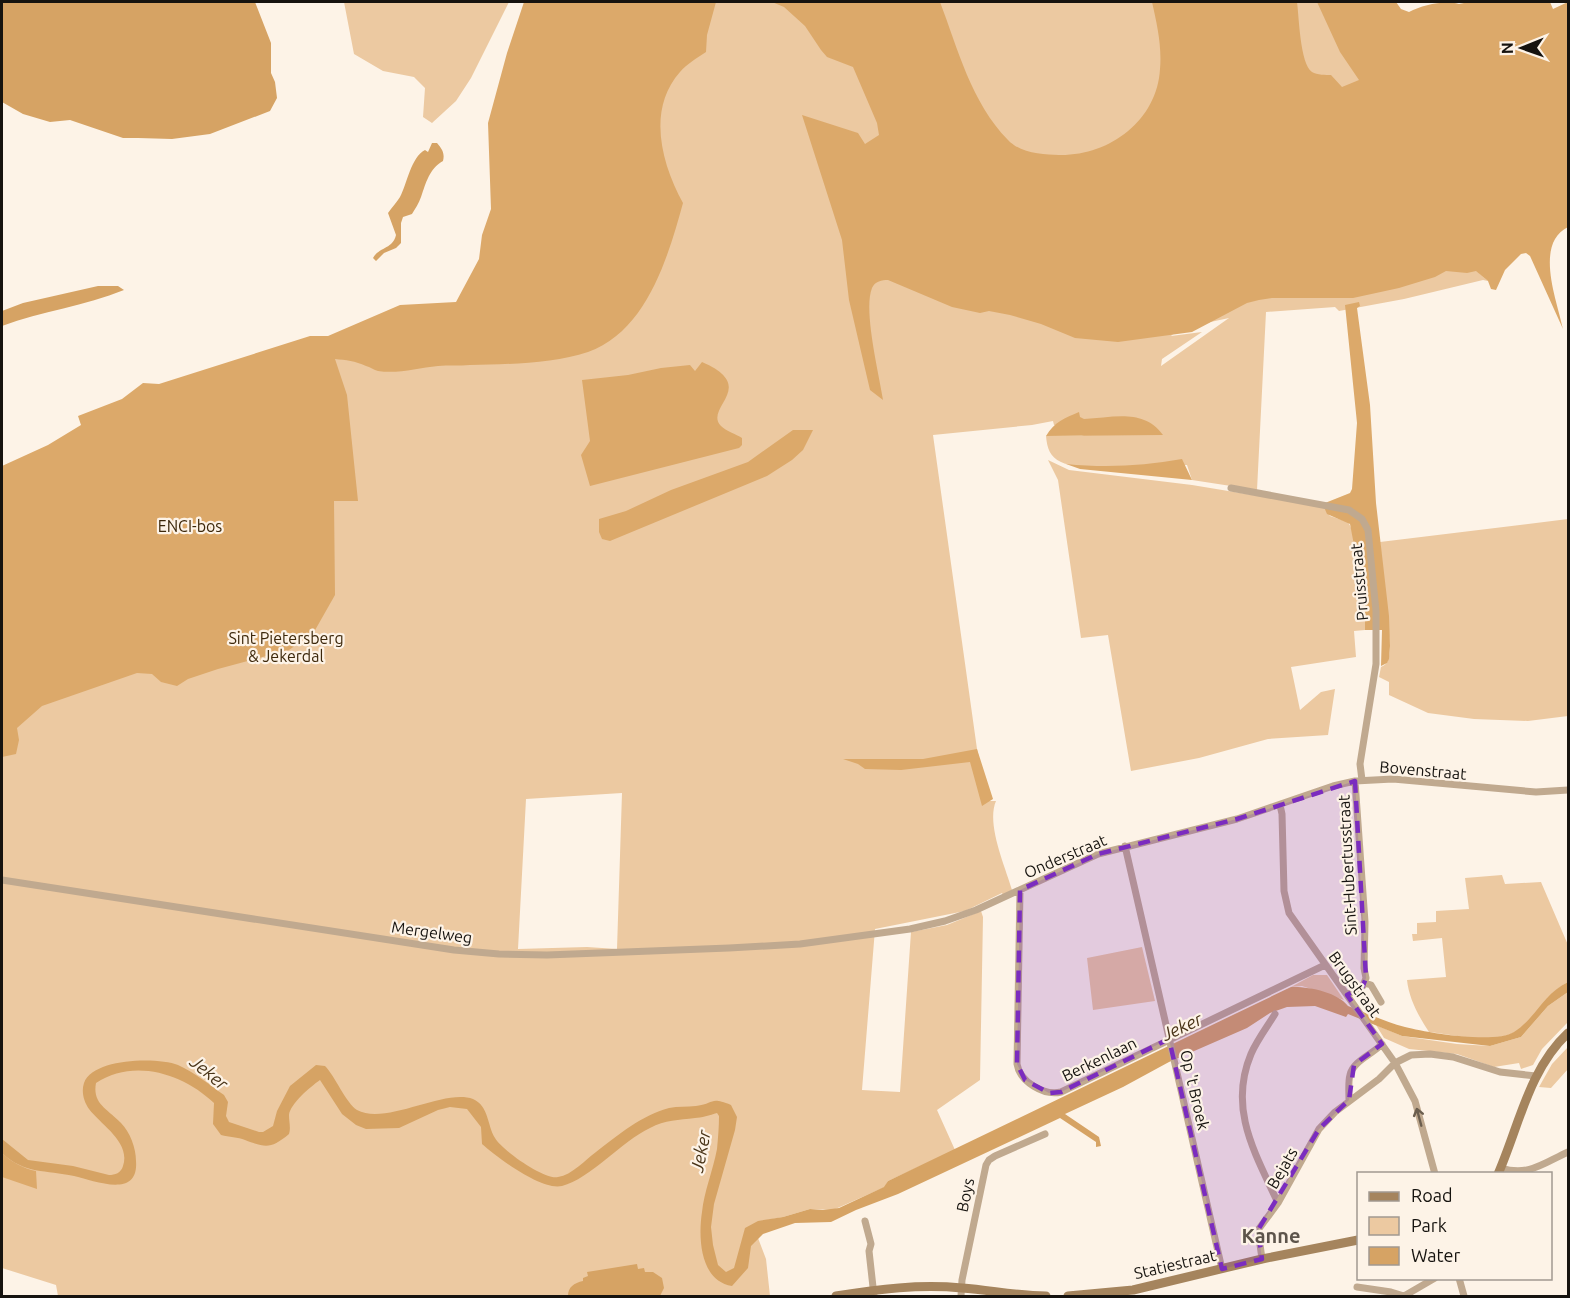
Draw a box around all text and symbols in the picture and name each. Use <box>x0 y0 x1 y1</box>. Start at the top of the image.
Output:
north arrow <box>1492 18 1552 78</box>
text: N <box>1498 42 1516 54</box>
park label: ENCI-bos <box>158 517 222 535</box>
street label: Pruisstraat <box>1347 542 1371 621</box>
park label: Sint Pietersberg & Jekerdal <box>228 629 344 665</box>
street label: Bovenstraat <box>1379 757 1468 783</box>
street label: Sint-Hubertusstraat <box>1334 794 1360 936</box>
street label: Onderstraat <box>1021 830 1110 881</box>
street label: Mergelweg <box>390 917 474 947</box>
street label: Brugstraat <box>1325 948 1385 1021</box>
water label: Jeker <box>1157 1008 1206 1045</box>
street label: Berkenlaan <box>1059 1033 1139 1085</box>
street label: Op 't Broek <box>1177 1048 1213 1132</box>
water label: Jeker <box>186 1051 233 1094</box>
one-way arrow <box>1413 1108 1425 1127</box>
water label: Jeker <box>686 1127 714 1174</box>
street label: Bejats <box>1263 1144 1301 1192</box>
legend <box>1357 1172 1552 1280</box>
street label: Boys <box>953 1176 977 1214</box>
text: Road <box>1411 1185 1453 1205</box>
text: Park <box>1411 1215 1447 1235</box>
district label: Kanne <box>1242 1224 1300 1247</box>
text: Water <box>1411 1245 1461 1265</box>
street label: Statiestraat <box>1132 1246 1219 1282</box>

